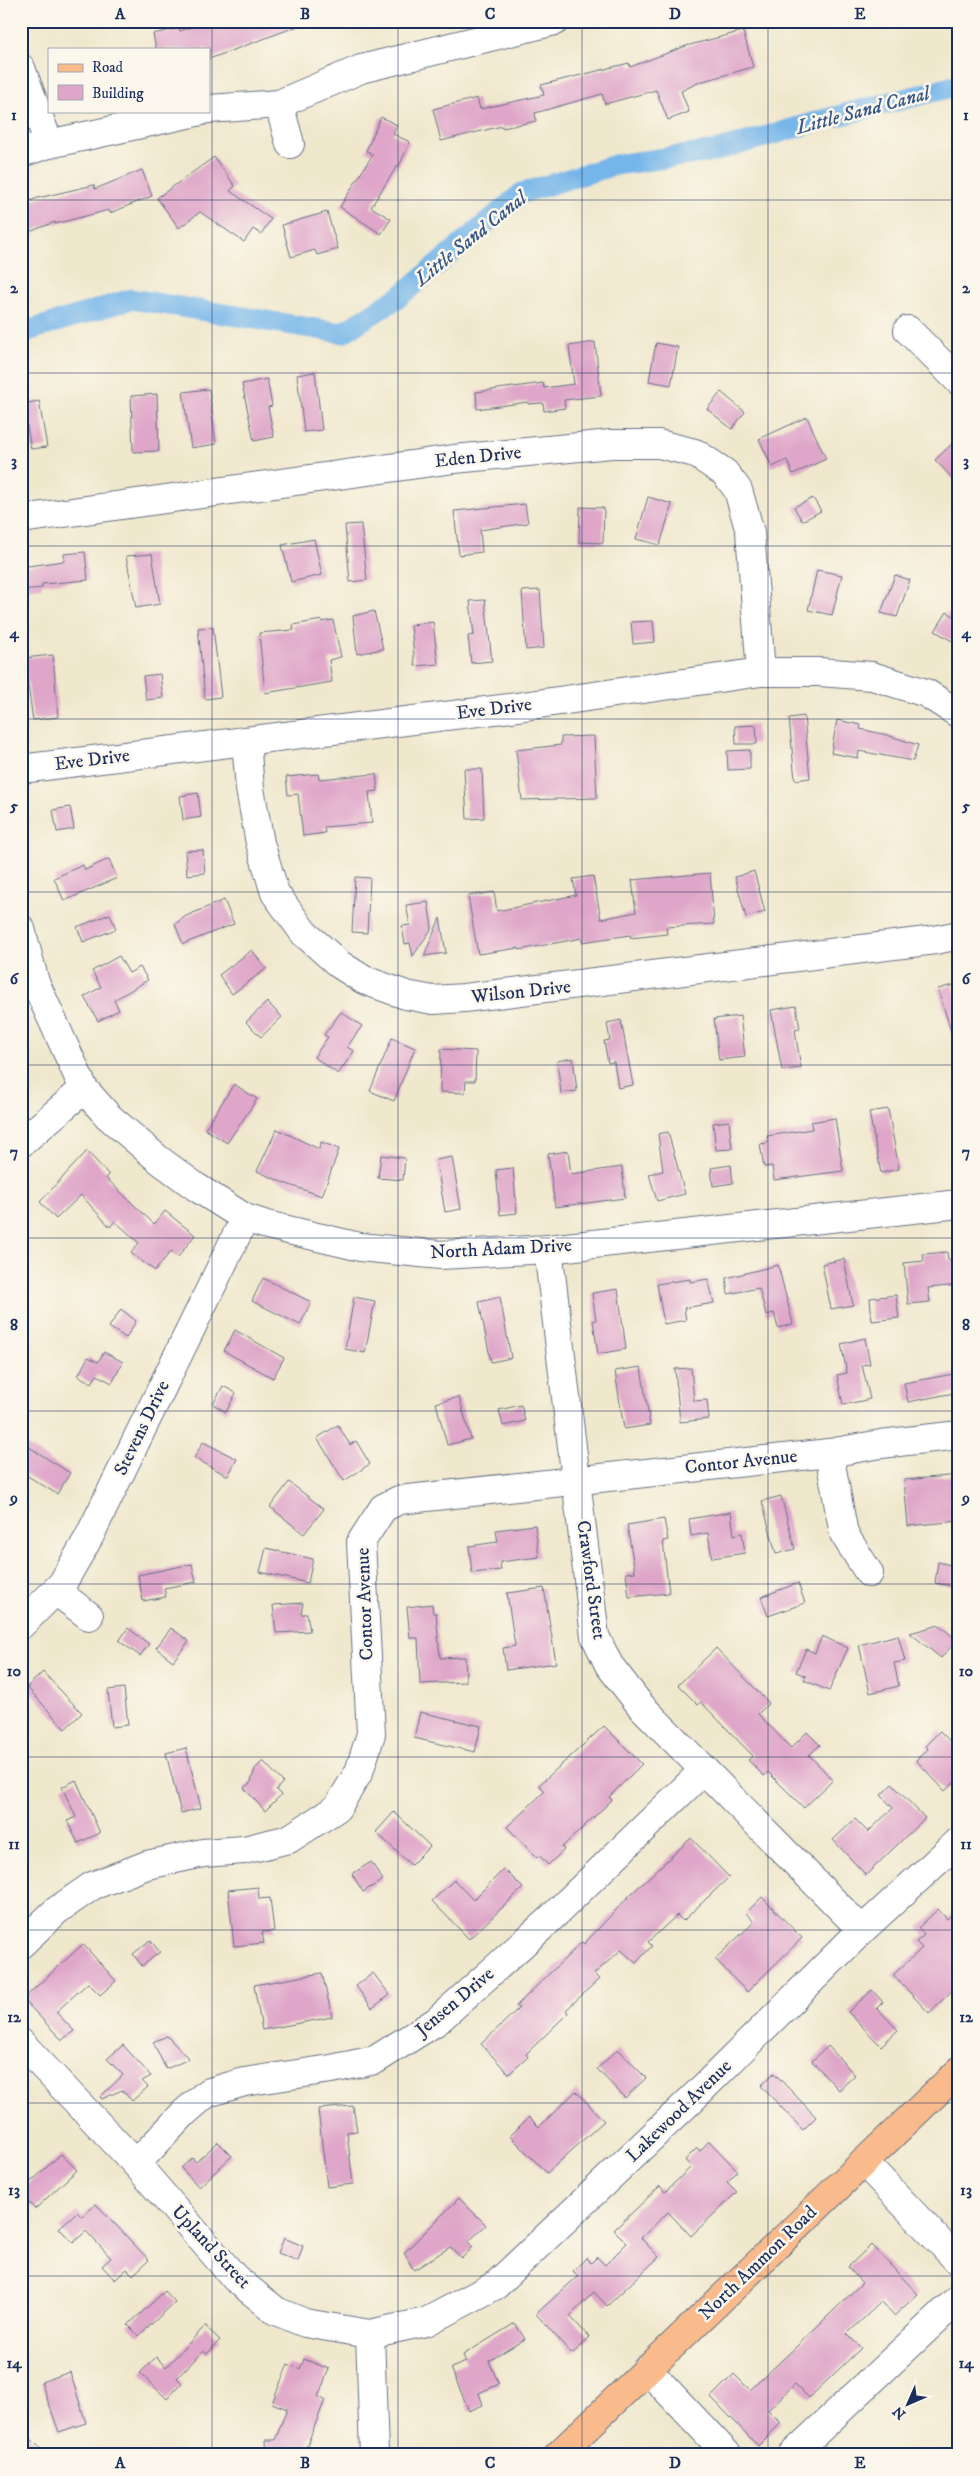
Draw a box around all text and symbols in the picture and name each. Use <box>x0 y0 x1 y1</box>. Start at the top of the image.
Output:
text: A <box>114 4 126 24</box>
text: B <box>300 4 310 24</box>
text: C <box>485 4 495 24</box>
text: D <box>669 4 681 24</box>
text: E <box>854 4 866 24</box>
legend <box>48 48 210 112</box>
text: Road <box>92 58 124 77</box>
water label: Little Sand Canal <box>793 81 934 141</box>
text: Building <box>92 84 144 103</box>
text: 1 <box>11 105 17 125</box>
text: 1 <box>963 105 969 125</box>
water label: Little Sand Canal <box>409 185 534 292</box>
text: 2 <box>10 278 19 298</box>
text: 2 <box>962 278 971 298</box>
street label: Eden Drive <box>433 441 523 473</box>
text: 3 <box>11 451 17 471</box>
text: 3 <box>963 451 969 471</box>
text: 4 <box>8 623 19 643</box>
text: 4 <box>960 623 971 643</box>
street label: Eve Drive <box>455 693 533 725</box>
street label: Eve Drive <box>53 744 131 776</box>
text: 5 <box>9 796 18 816</box>
text: 5 <box>961 796 970 816</box>
text: 6 <box>10 969 20 989</box>
text: 6 <box>962 969 972 989</box>
street label: Wilson Drive <box>469 975 572 1009</box>
text: 7 <box>10 1142 18 1162</box>
text: 7 <box>962 1142 970 1162</box>
street label: North Adam Drive <box>430 1234 573 1264</box>
text: 8 <box>10 1315 18 1335</box>
text: 8 <box>962 1315 970 1335</box>
street label: Stevens Drive <box>109 1377 175 1479</box>
street label: Contor Avenue <box>684 1445 798 1479</box>
text: 9 <box>9 1488 18 1508</box>
text: 9 <box>961 1488 970 1508</box>
street label: Crawford Street <box>571 1519 611 1641</box>
street label: Contor Avenue <box>352 1547 378 1661</box>
text: 10 <box>7 1661 22 1681</box>
text: 10 <box>959 1661 974 1681</box>
text: 11 <box>8 1834 20 1854</box>
text: 11 <box>960 1834 972 1854</box>
street label: Jensen Drive <box>409 1962 499 2043</box>
text: 12 <box>7 2007 22 2027</box>
text: 12 <box>959 2007 974 2027</box>
street label: Lakewood Avenue <box>621 2055 737 2167</box>
text: 13 <box>8 2180 20 2200</box>
text: 13 <box>960 2180 972 2200</box>
street label: Upland Street <box>166 2200 256 2294</box>
street label: North Ammon Road <box>694 2201 822 2325</box>
text: 14 <box>6 2353 22 2373</box>
text: 14 <box>958 2353 974 2373</box>
north arrow <box>882 2378 932 2428</box>
text: N <box>889 2402 910 2423</box>
text: A <box>114 2453 126 2473</box>
text: B <box>300 2453 310 2473</box>
text: C <box>485 2453 495 2473</box>
text: D <box>669 2453 681 2473</box>
text: E <box>854 2453 866 2473</box>

